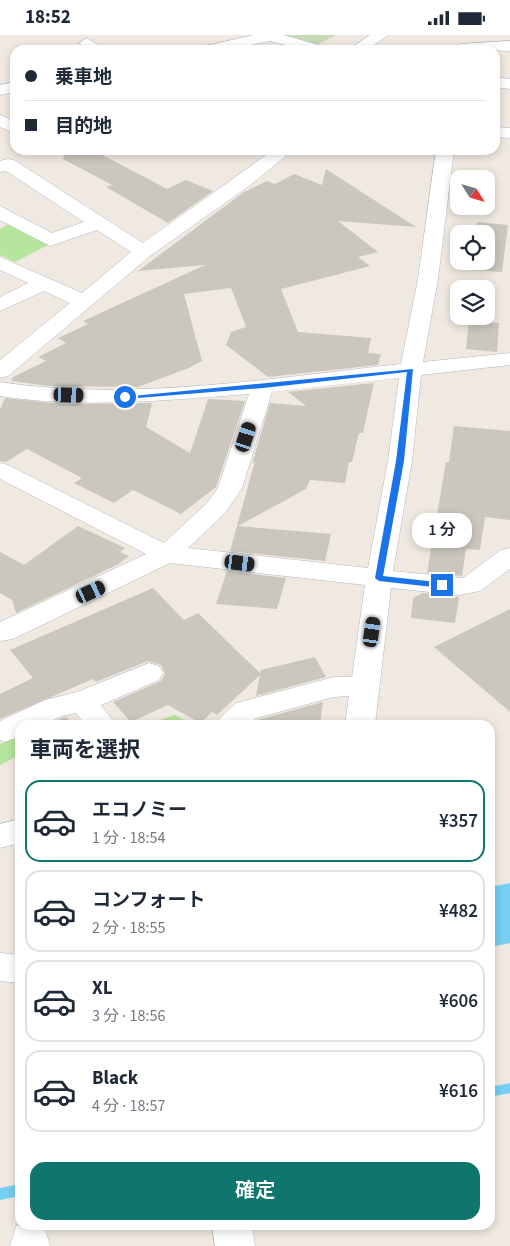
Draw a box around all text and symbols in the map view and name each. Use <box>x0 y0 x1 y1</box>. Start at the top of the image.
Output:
text: 18:52 <box>25 4 71 31</box>
text: 乗車地 <box>55 64 112 91</box>
text: 目的地 <box>55 113 112 140</box>
north arrow <box>450 170 495 215</box>
map controls <box>450 170 495 325</box>
button: locate <box>450 225 495 270</box>
button: layers <box>450 280 495 325</box>
route start <box>114 386 136 408</box>
car <box>53 387 84 403</box>
car <box>234 420 257 454</box>
callout: 1 分 <box>412 513 472 547</box>
text: 1 分 <box>428 519 456 541</box>
car <box>224 554 255 572</box>
route end <box>431 574 453 596</box>
car <box>74 579 107 605</box>
car <box>362 616 381 648</box>
text: 車両を選択 <box>30 734 140 766</box>
text: エコノミー <box>92 797 187 824</box>
icon: car <box>32 799 77 844</box>
text: ¥357 <box>439 808 478 835</box>
text: 1 分 · 18:54 <box>92 827 165 849</box>
text: コンフォート <box>92 887 205 914</box>
icon: car <box>32 889 77 934</box>
text: ¥482 <box>439 898 478 925</box>
text: 2 分 · 18:55 <box>92 917 165 939</box>
text: XL <box>92 975 113 1002</box>
icon: car <box>32 979 77 1024</box>
text: ¥606 <box>439 988 478 1015</box>
text: 3 分 · 18:56 <box>92 1005 165 1027</box>
text: Black <box>92 1065 138 1092</box>
icon: car <box>32 1069 77 1114</box>
text: ¥616 <box>439 1078 478 1105</box>
text: 4 分 · 18:57 <box>92 1095 165 1117</box>
button: 確定 <box>30 1162 480 1220</box>

